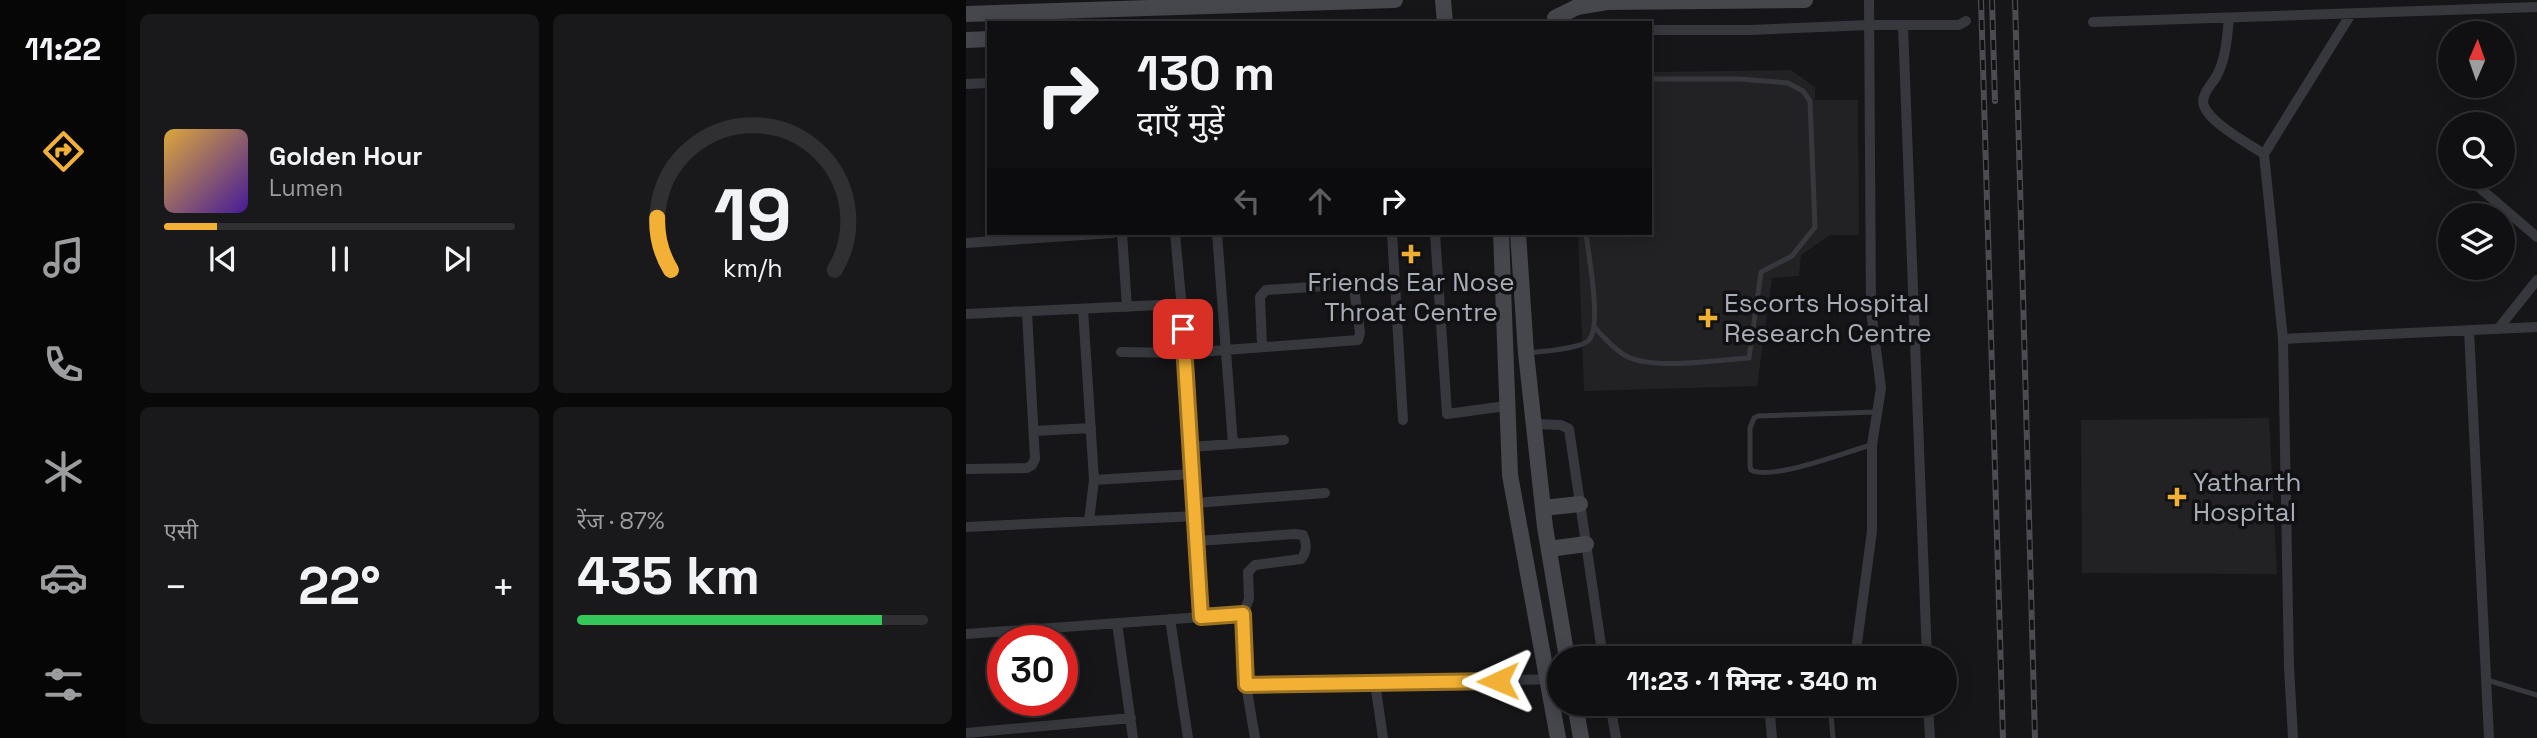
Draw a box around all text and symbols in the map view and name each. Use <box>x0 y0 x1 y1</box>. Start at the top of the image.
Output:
north arrow <box>2438 21 2515 98</box>
map controls <box>2438 21 2515 280</box>
text: 11:22 <box>25 29 101 69</box>
text: 130 m <box>1137 42 1275 104</box>
icon: right <box>1022 49 1113 140</box>
text: दाएँ मुड़ें <box>1137 103 1224 143</box>
button: search <box>2438 112 2515 189</box>
icon: directions <box>39 127 88 176</box>
text: Golden Hour <box>269 139 423 173</box>
text: 19 <box>714 168 791 261</box>
text: Lumen <box>269 173 343 203</box>
icon: left <box>1228 182 1266 220</box>
icon: ahead <box>1301 182 1339 220</box>
icon: right <box>1374 182 1412 220</box>
button: layers <box>2438 203 2515 280</box>
icon: music <box>39 233 88 282</box>
icon: previous <box>204 240 242 278</box>
icon: pause <box>321 240 359 278</box>
icon: next <box>438 240 476 278</box>
marker: Friends Ear Nose Throat Centre <box>1401 244 1421 264</box>
text: km/h <box>723 252 782 284</box>
place label: Friends Ear Nose Throat Centre <box>1307 265 1515 329</box>
place label: Escorts Hospital Research Centre <box>1724 286 1932 350</box>
pin <box>1153 299 1213 359</box>
marker: Escorts Hospital Research Centre <box>1698 308 1718 328</box>
icon: arrive <box>1164 310 1202 348</box>
icon: phone <box>39 340 88 389</box>
icon: climate <box>39 447 88 496</box>
place label: Yatharth Hospital <box>2193 465 2301 529</box>
marker: Yatharth Hospital <box>2167 487 2187 507</box>
text: रेंज · 87% <box>577 506 664 536</box>
text: एसी <box>164 516 198 546</box>
text: 435 km <box>577 543 760 609</box>
icon: car <box>39 553 88 602</box>
text: 22° <box>298 553 381 619</box>
text: − <box>164 563 188 611</box>
text: + <box>491 563 515 611</box>
speed limit sign: 30 <box>987 625 1078 716</box>
position arrow <box>1461 644 1535 718</box>
icon: filters <box>39 660 88 709</box>
text: 11:23 · 1 मिनट · 340 m <box>1626 664 1878 698</box>

